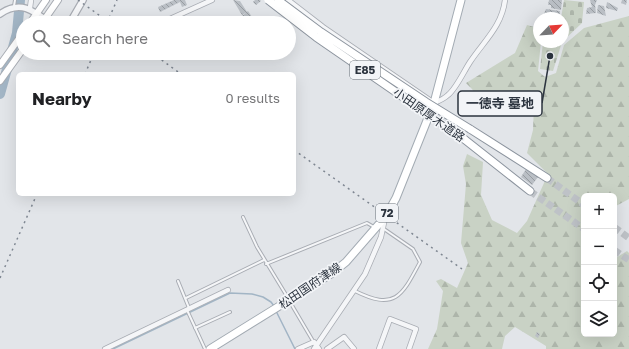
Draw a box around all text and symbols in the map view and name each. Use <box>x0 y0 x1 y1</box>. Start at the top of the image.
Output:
north arrow <box>533 12 569 48</box>
search box <box>16 16 296 60</box>
icon: search <box>30 27 52 49</box>
text: Search here <box>62 29 148 47</box>
road number: E85 <box>350 61 380 79</box>
street label: 小田原厚木道路 <box>391 84 468 145</box>
text: Nearby <box>32 88 92 109</box>
text: 0 results <box>225 90 280 106</box>
callout: 一徳寺 墓地 <box>458 91 542 116</box>
text: 一徳寺 墓地 <box>466 95 534 111</box>
map controls <box>581 193 617 337</box>
button: + <box>581 193 617 229</box>
road number: 72 <box>376 204 398 222</box>
button: − <box>581 229 617 265</box>
street label: 松田国府津線 <box>276 259 344 312</box>
button: locate <box>581 265 617 301</box>
button: layers <box>581 301 617 337</box>

